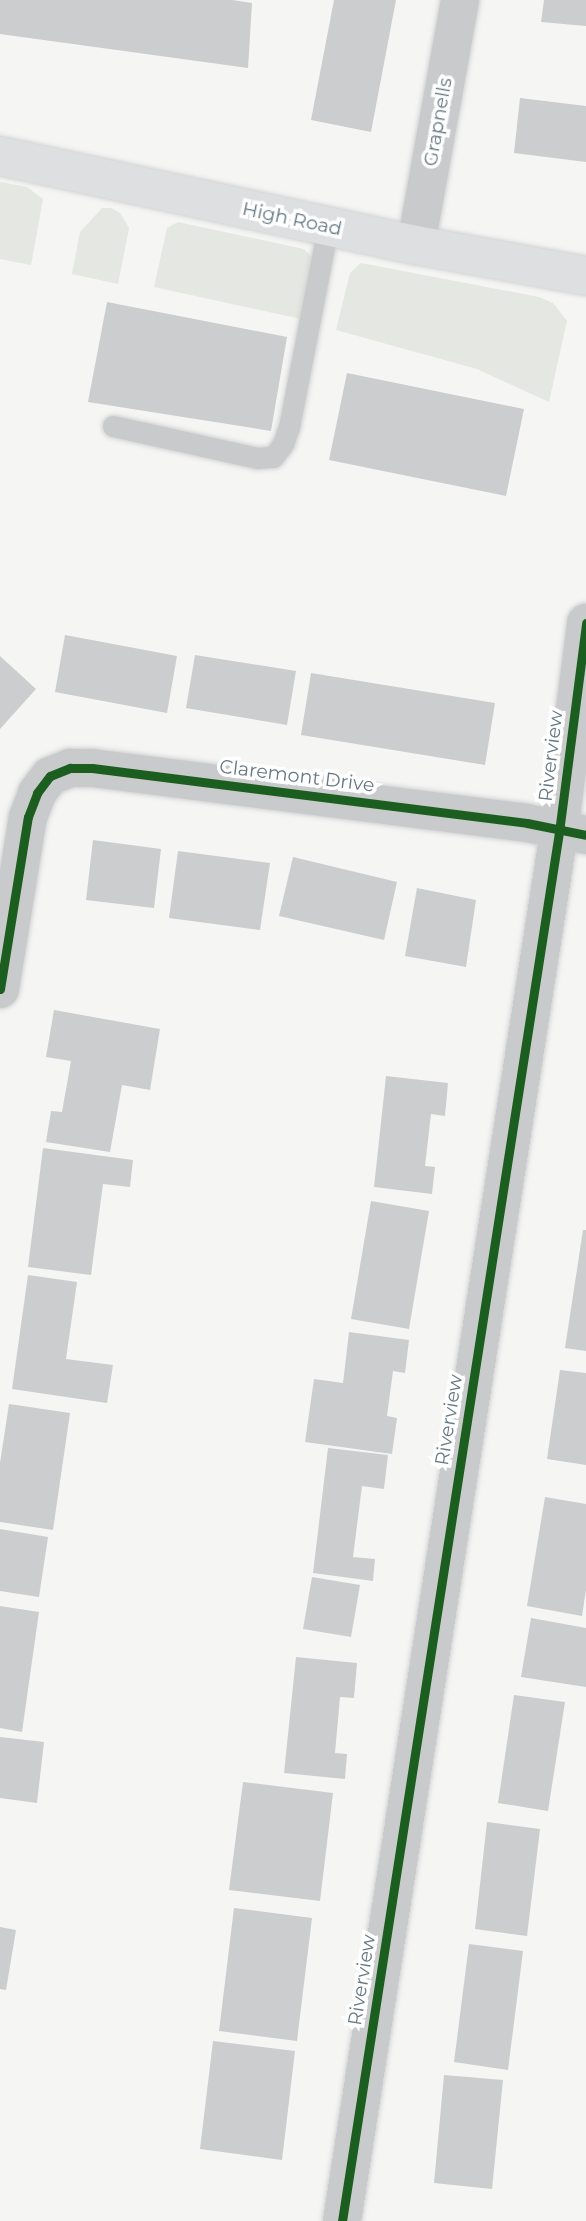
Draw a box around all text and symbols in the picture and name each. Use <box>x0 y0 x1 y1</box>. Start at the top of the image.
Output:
street label: Grapnells <box>419 76 457 168</box>
street label: High Road <box>240 197 344 241</box>
street label: Riverview <box>534 709 568 803</box>
street label: Claremont Drive <box>218 755 376 797</box>
street label: Riverview <box>431 1373 467 1467</box>
street label: Riverview <box>344 1933 380 2027</box>

